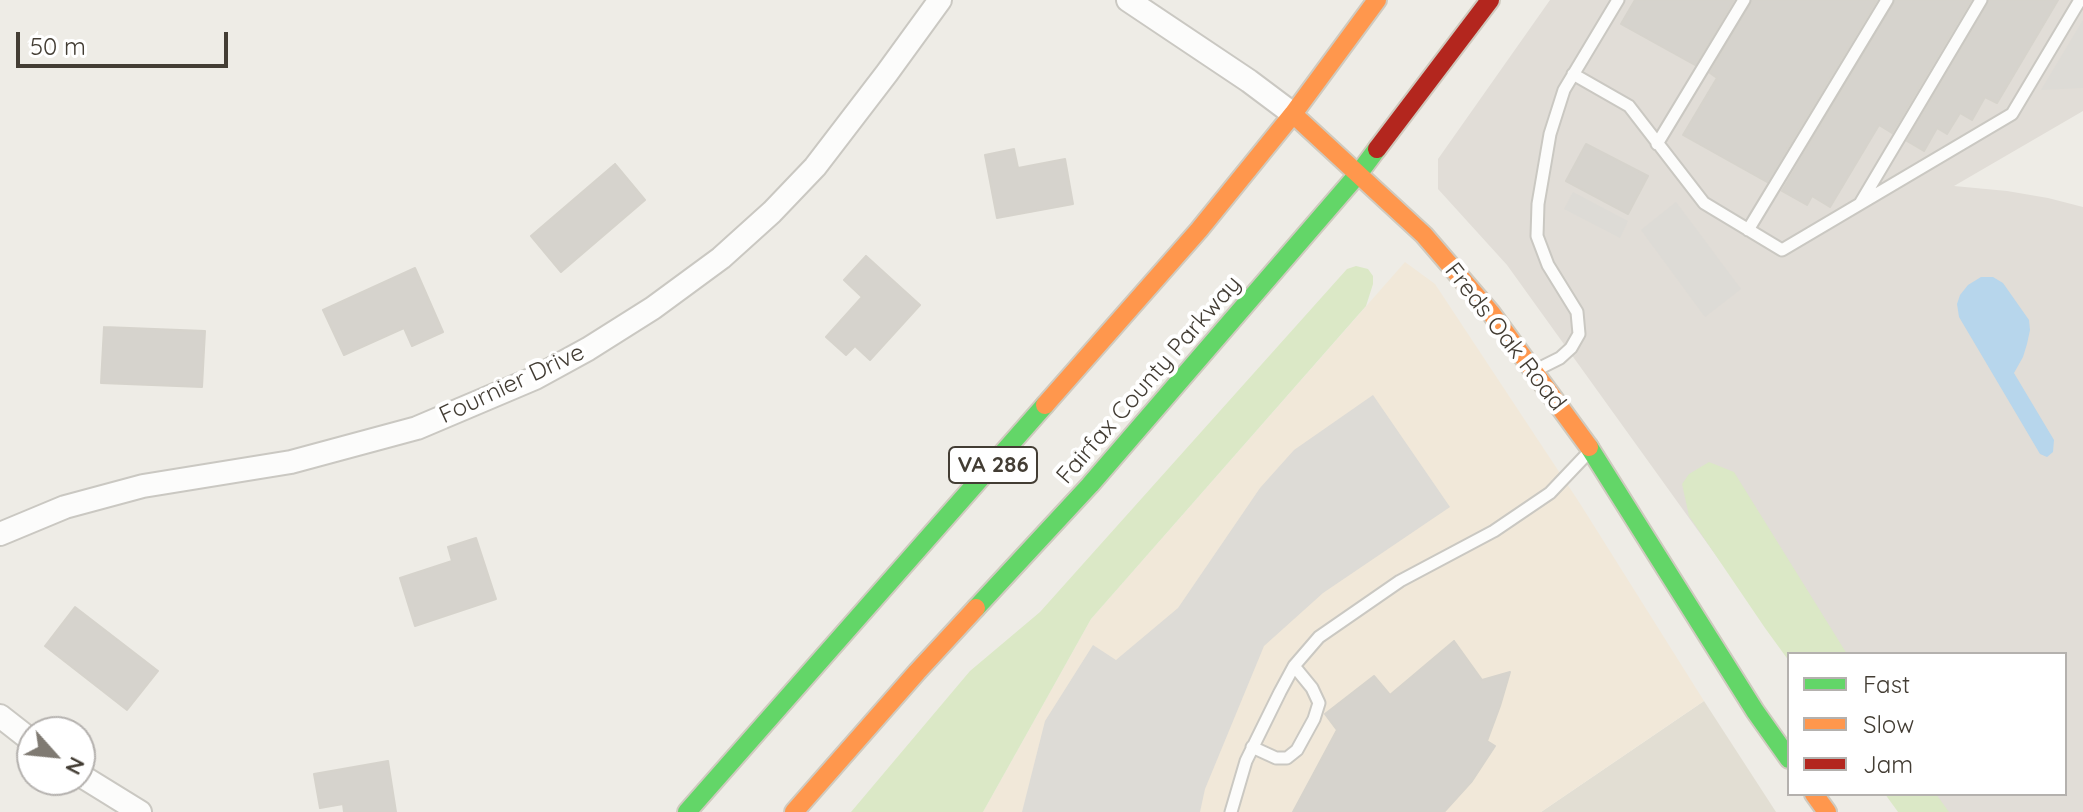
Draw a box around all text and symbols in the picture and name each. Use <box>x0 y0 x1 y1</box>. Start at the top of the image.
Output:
scale bar <box>20 16 232 66</box>
text: 50 m <box>30 31 86 61</box>
street label: Freds Oak Road <box>1438 257 1572 417</box>
street label: Fairfax County Parkway <box>1051 270 1247 490</box>
street label: Fournier Drive <box>435 338 589 430</box>
road number: VA 286 <box>949 447 1037 483</box>
legend <box>1787 652 2067 796</box>
text: Fast <box>1863 669 1910 699</box>
text: Slow <box>1863 709 1914 739</box>
north arrow <box>16 716 96 796</box>
text: Jam <box>1863 749 1913 779</box>
text: N <box>59 752 92 780</box>

